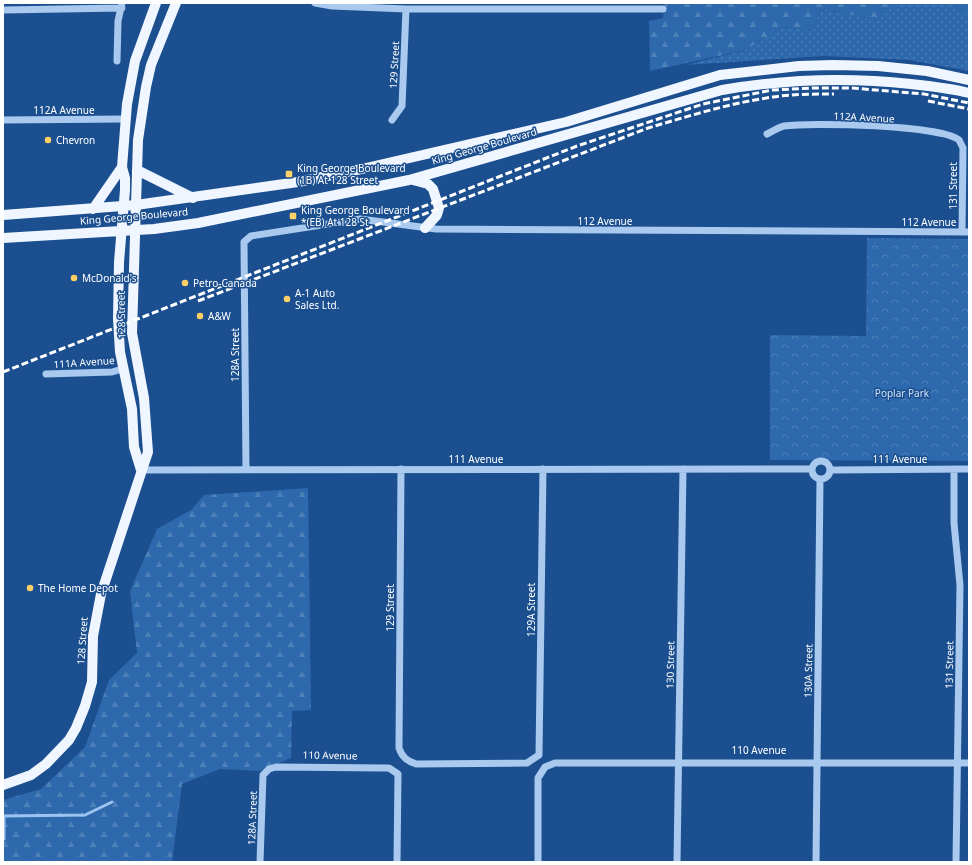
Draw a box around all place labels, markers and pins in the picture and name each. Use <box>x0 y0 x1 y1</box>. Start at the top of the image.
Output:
place label: Chevron <box>56 133 95 147</box>
marker: Chevron <box>43 135 53 145</box>
place label: King George Boulevard (1B) At 128 Street <box>297 161 406 187</box>
marker: King George Boulevard (1B) At 128 Street <box>284 169 294 179</box>
place label: King George Boulevard *(EB) At 128 St <box>301 203 410 229</box>
marker: King George Boulevard *(EB) At 128 St <box>288 211 298 221</box>
place label: McDonald's <box>82 271 137 285</box>
marker: McDonald's <box>69 273 79 283</box>
place label: Petro-Canada <box>193 276 257 290</box>
marker: Petro-Canada <box>180 278 190 288</box>
place label: A-1 Auto Sales Ltd. <box>295 286 339 312</box>
marker: A-1 Auto Sales Ltd. <box>282 294 292 304</box>
place label: A&W <box>208 309 232 323</box>
marker: A&W <box>195 311 205 321</box>
place label: The Home Depot <box>38 581 118 595</box>
marker: The Home Depot <box>25 583 35 593</box>

